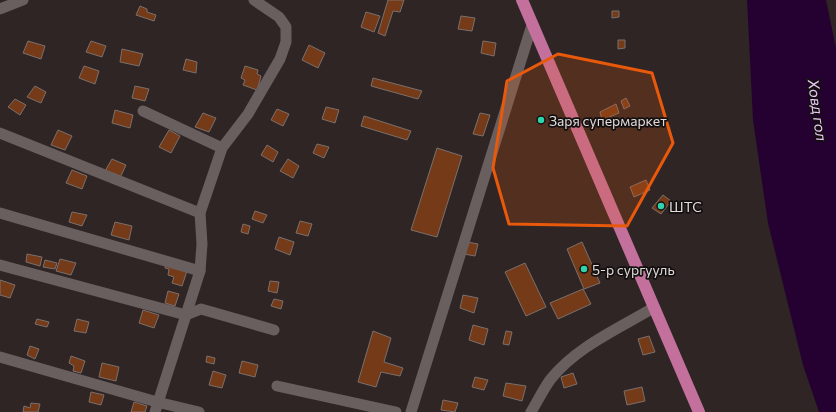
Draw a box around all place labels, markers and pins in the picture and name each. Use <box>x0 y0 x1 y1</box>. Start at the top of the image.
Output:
place label: Заря супермаркет <box>549 112 667 129</box>
marker: Заря супермаркет <box>536 115 546 125</box>
place label: ШТС <box>669 198 702 215</box>
marker: ШТС <box>656 201 666 211</box>
place label: 5-р сургууль <box>592 261 675 278</box>
marker: 5-р сургууль <box>579 264 589 274</box>

